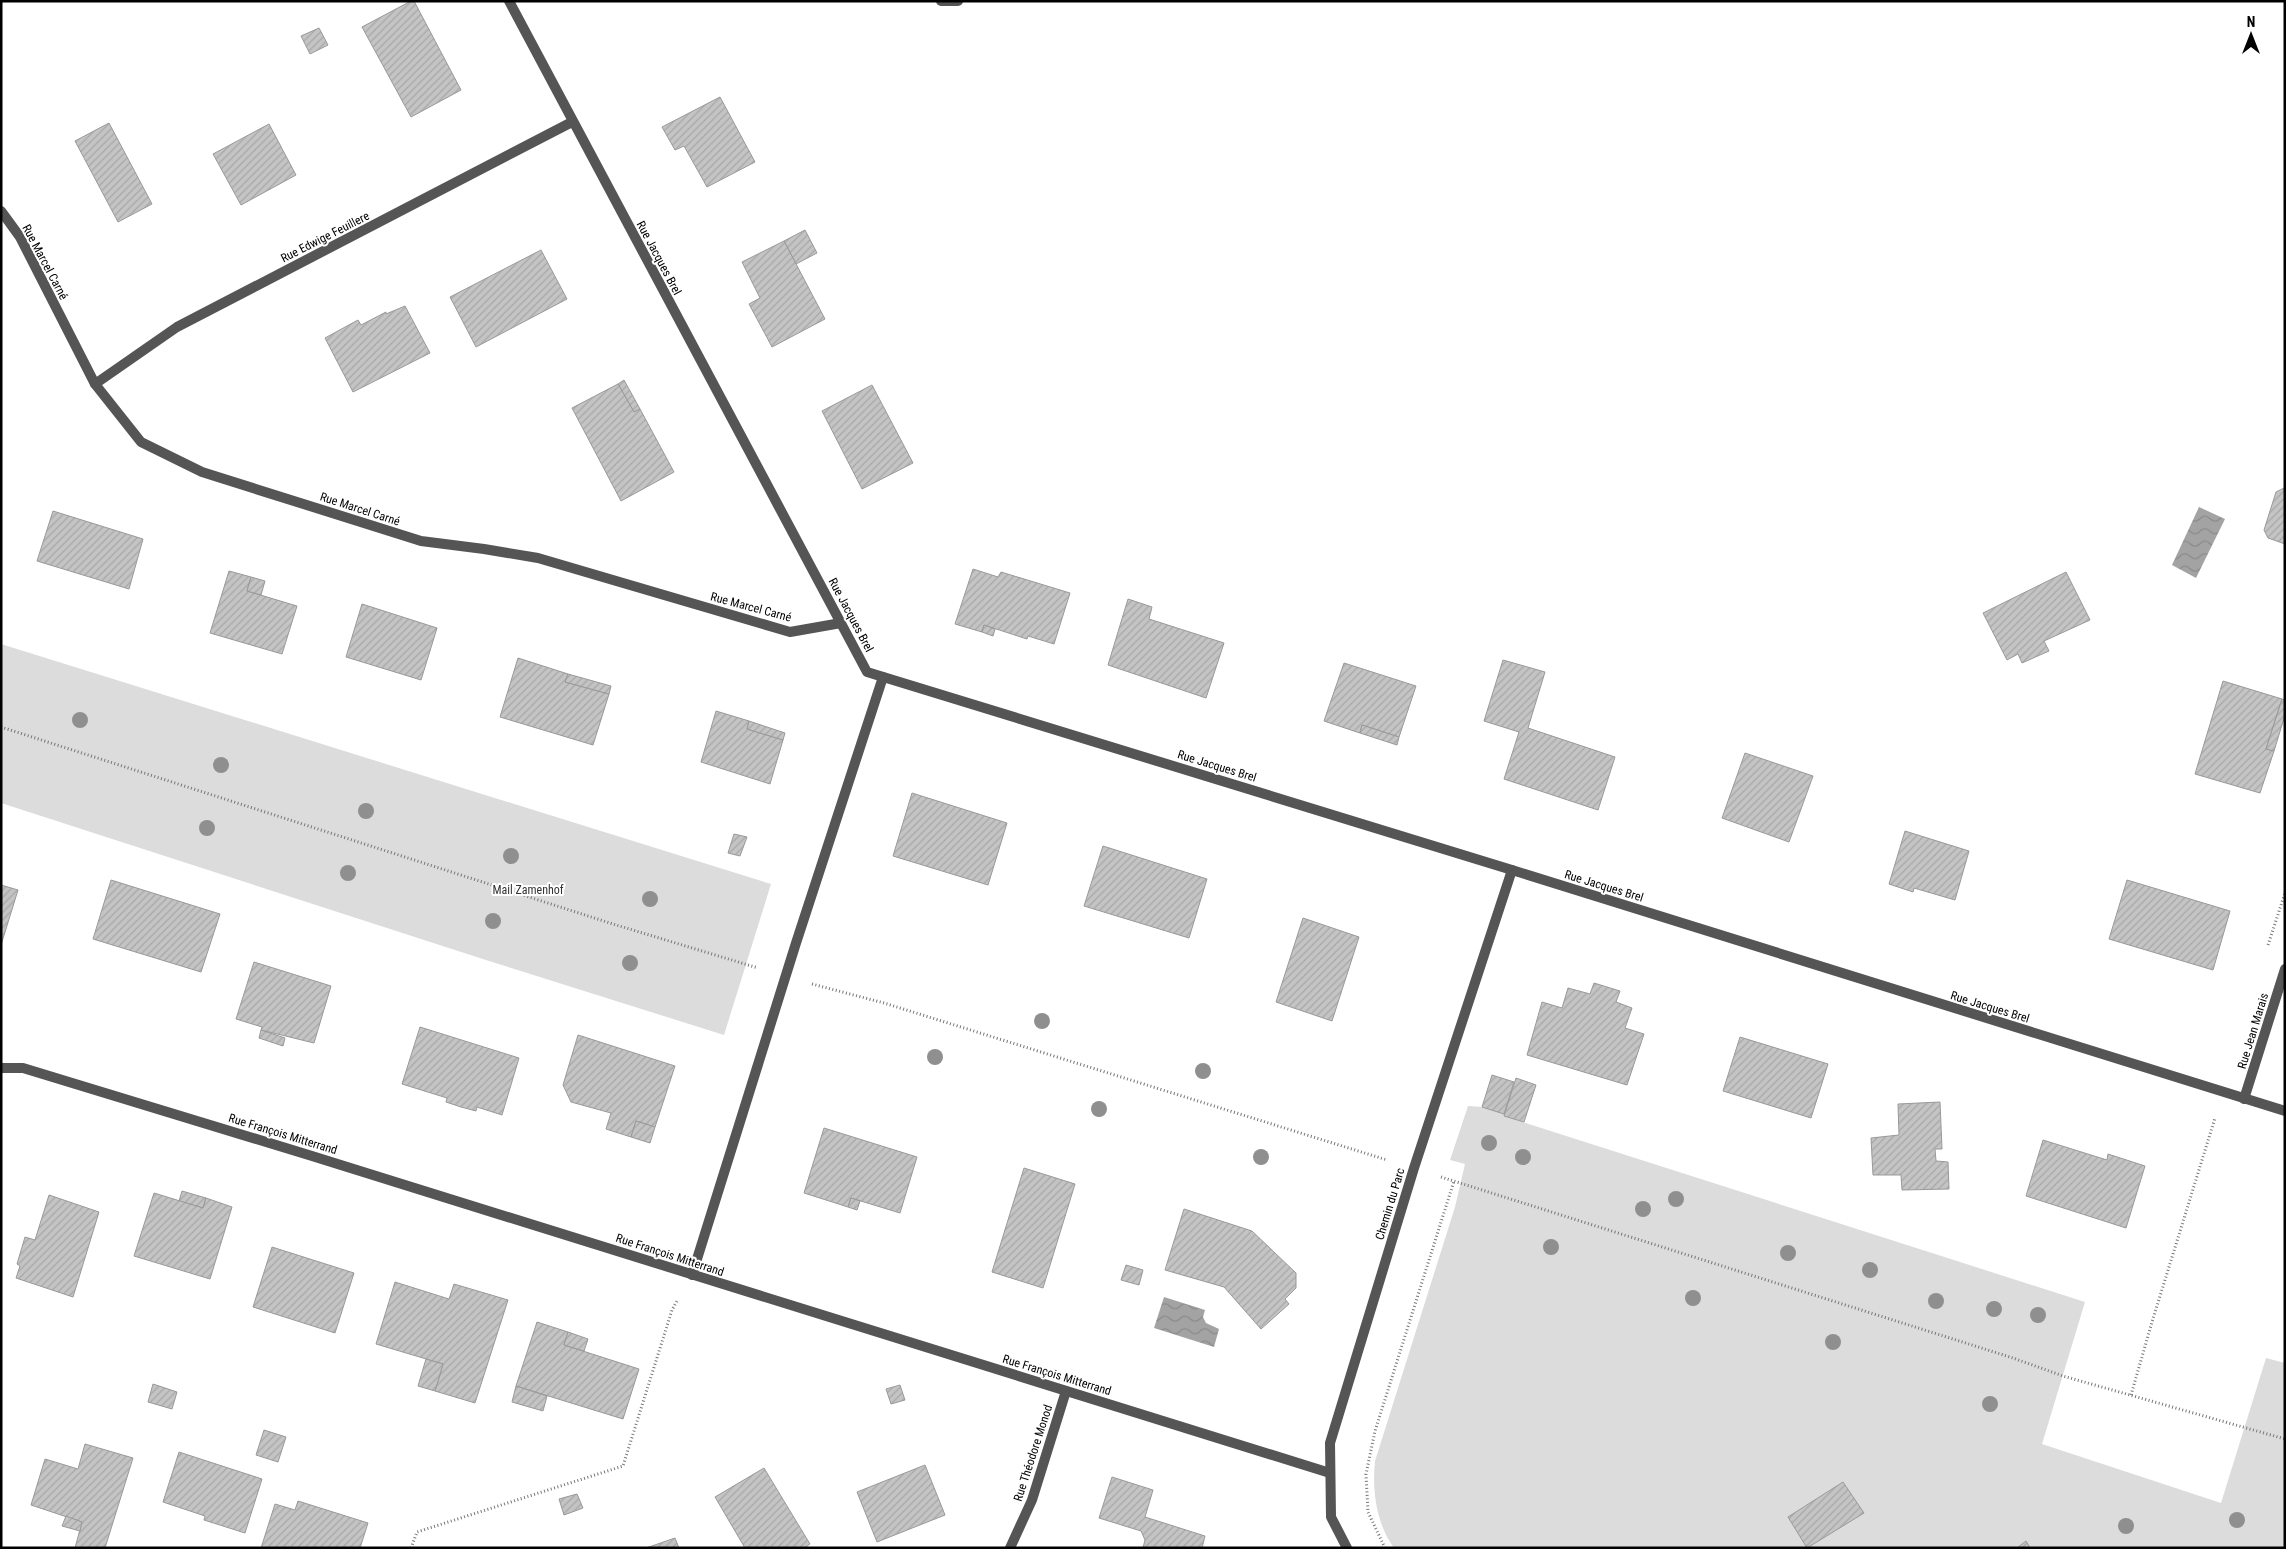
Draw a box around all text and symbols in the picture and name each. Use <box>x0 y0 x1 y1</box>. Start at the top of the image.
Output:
north arrow <box>2226 10 2276 60</box>
text: N <box>2247 14 2255 30</box>
street label: Rue Edwige Feuillere <box>278 208 372 265</box>
street label: Rue Jacques Brel <box>634 219 684 297</box>
street label: Rue Marcel Carné <box>19 222 71 302</box>
street label: Rue Marcel Carné <box>318 489 402 529</box>
street label: Rue Jacques Brel <box>826 576 876 654</box>
street label: Rue Marcel Carné <box>709 589 793 625</box>
street label: Rue Jacques Brel <box>1176 747 1258 785</box>
street label: Rue Jacques Brel <box>1563 867 1645 905</box>
park label: Mail Zamenhof <box>492 883 564 897</box>
street label: Rue Jacques Brel <box>1949 988 2031 1026</box>
street label: Rue Jean Marais <box>2235 991 2271 1071</box>
street label: Rue François Mitterrand <box>227 1111 339 1157</box>
street label: Chemin du Parc <box>1372 1166 1408 1242</box>
street label: Rue François Mitterrand <box>614 1231 726 1279</box>
street label: Rue François Mitterrand <box>1001 1352 1113 1398</box>
street label: Rue Théodore Monod <box>1011 1403 1055 1503</box>

